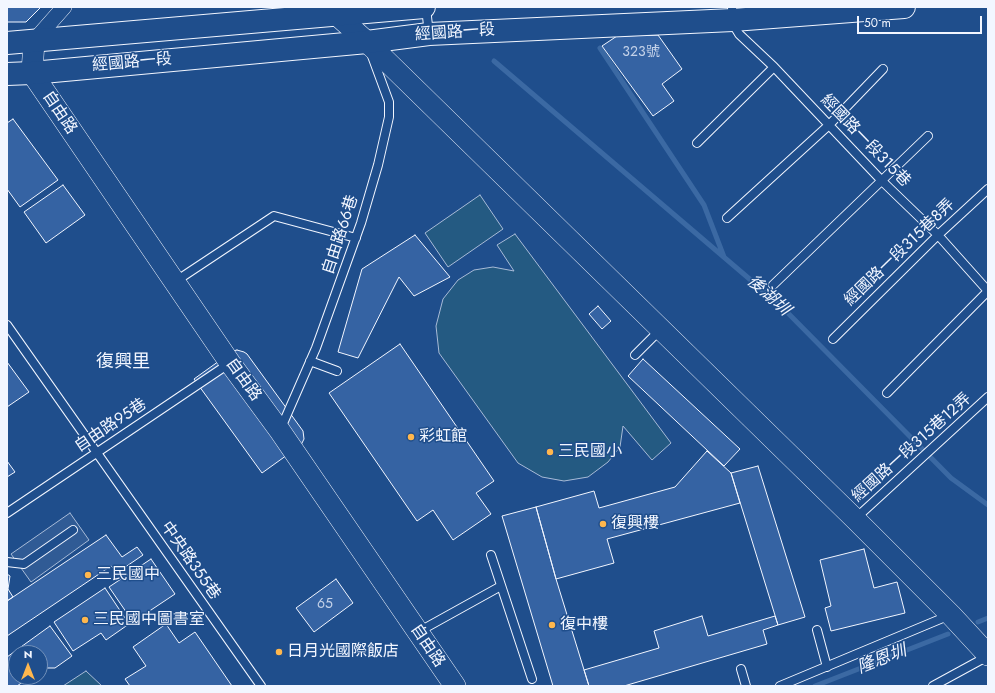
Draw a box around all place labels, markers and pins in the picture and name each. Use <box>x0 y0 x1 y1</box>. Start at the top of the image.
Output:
place label: 彩虹館 <box>419 427 467 447</box>
marker: 彩虹館 <box>406 432 416 442</box>
place label: 三民國小 <box>558 442 622 462</box>
marker: 三民國小 <box>545 447 555 457</box>
place label: 復興樓 <box>611 514 659 534</box>
marker: 復興樓 <box>598 519 608 529</box>
place label: 三民國中 <box>96 565 160 585</box>
marker: 三民國中 <box>83 570 93 580</box>
place label: 三民國中圖書室 <box>93 610 205 630</box>
marker: 三民國中圖書室 <box>80 615 90 625</box>
place label: 復中樓 <box>560 615 608 635</box>
marker: 復中樓 <box>547 620 557 630</box>
place label: 日月光國際飯店 <box>287 642 399 662</box>
marker: 日月光國際飯店 <box>274 647 284 657</box>

